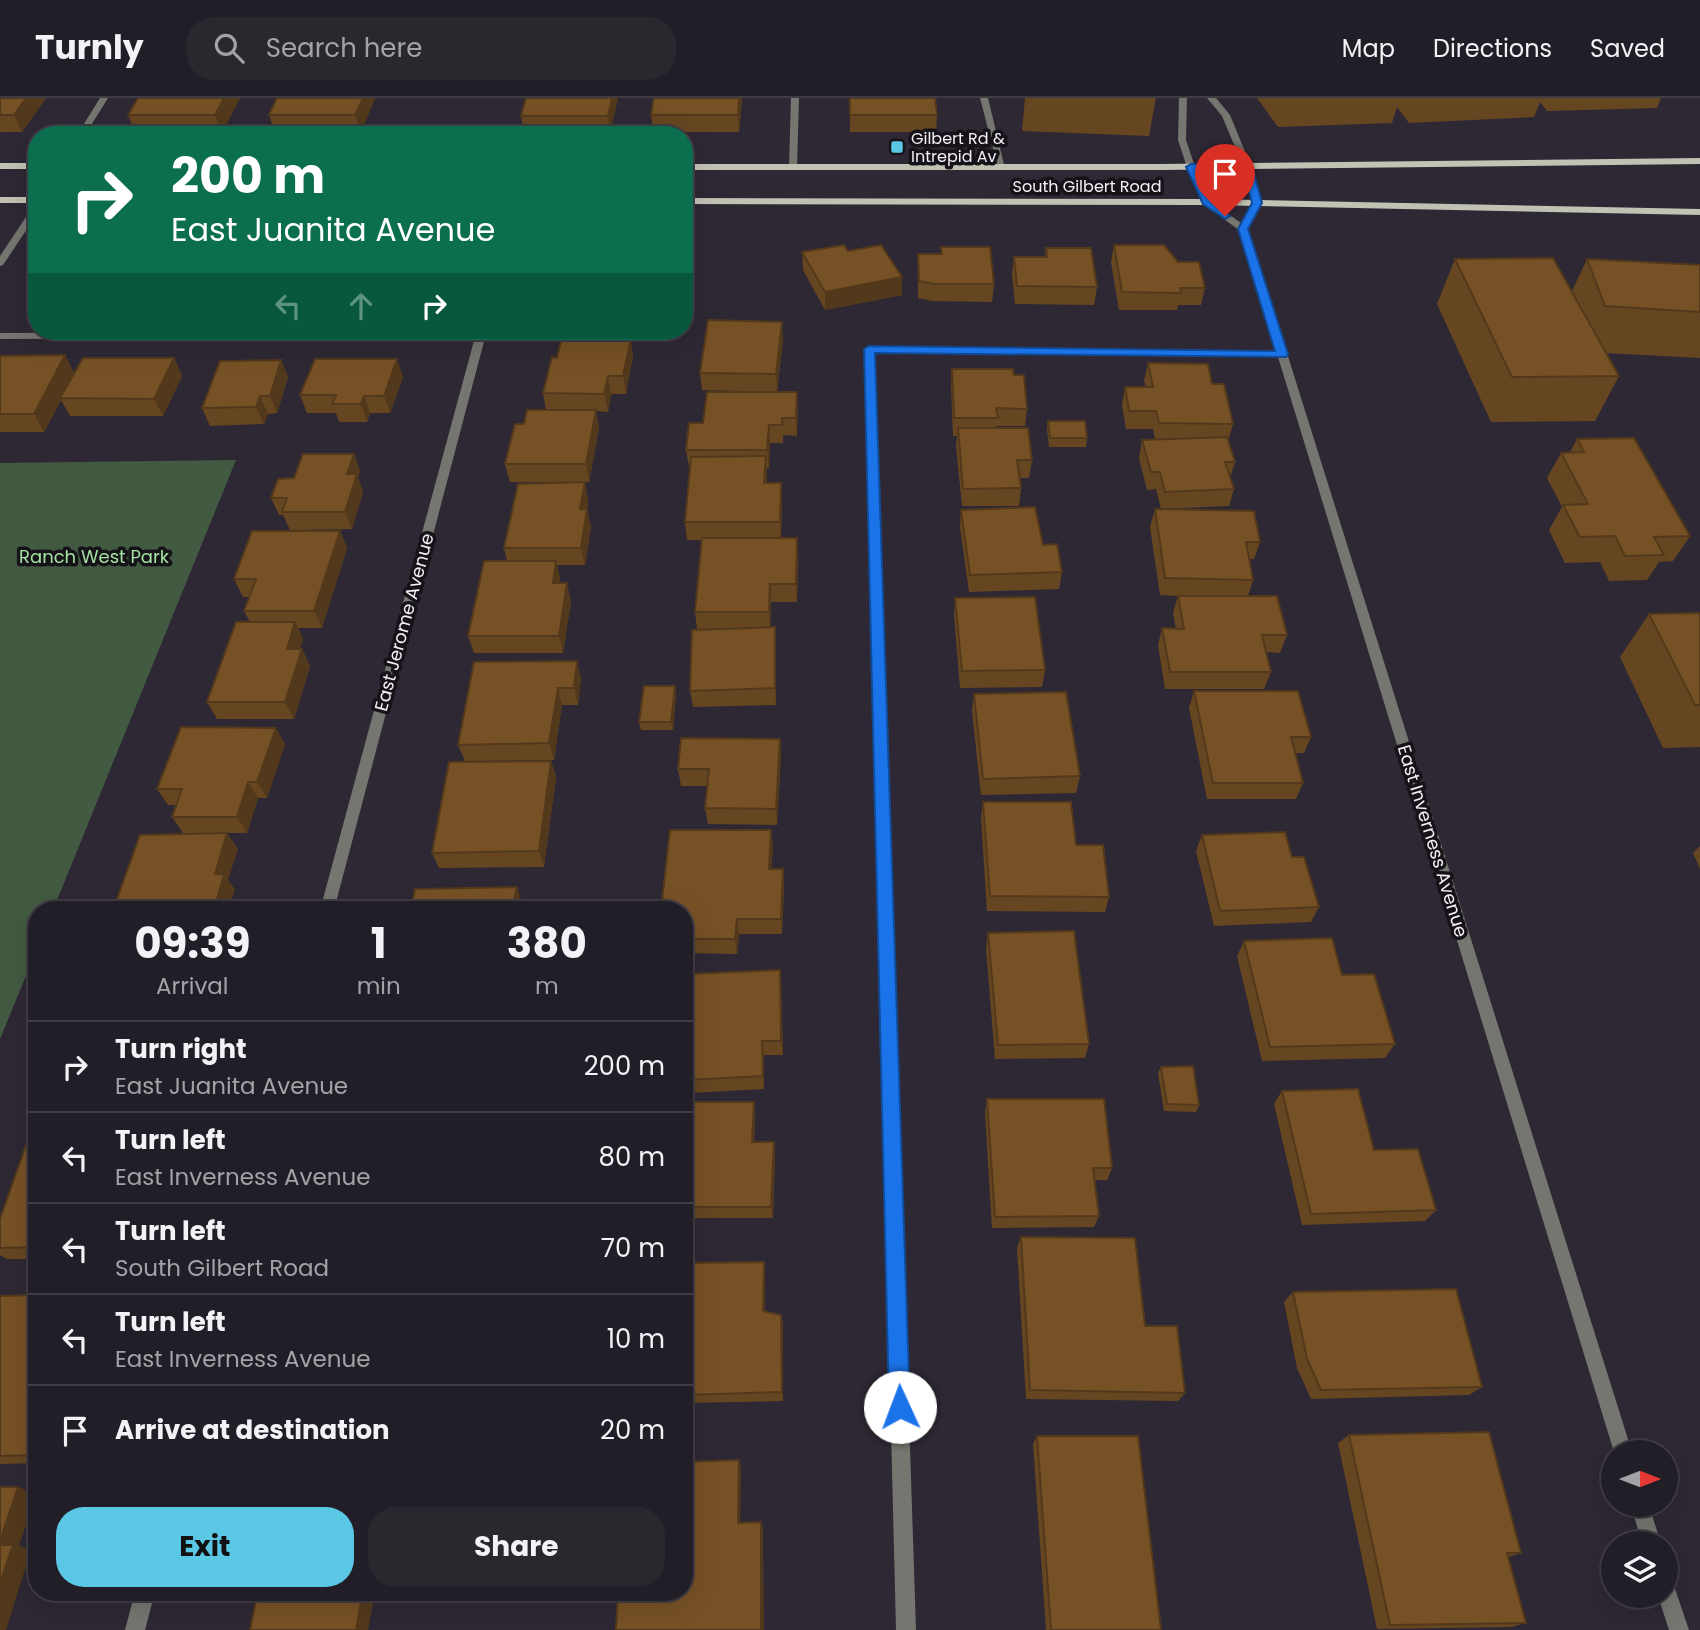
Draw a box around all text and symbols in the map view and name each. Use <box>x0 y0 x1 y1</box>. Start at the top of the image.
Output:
search box <box>186 17 676 80</box>
text: Turnly <box>35 24 144 71</box>
icon: search <box>210 29 248 67</box>
text: Search here <box>266 30 422 66</box>
text: Map <box>1342 32 1395 65</box>
text: Directions <box>1433 32 1552 65</box>
text: Saved <box>1590 32 1665 65</box>
place label: Gilbert Rd & Intrepid Av <box>911 127 1005 168</box>
marker: Gilbert Rd & Intrepid Av <box>889 139 905 155</box>
text: 200 m <box>171 142 325 210</box>
pin <box>1195 144 1255 216</box>
icon: right <box>56 154 147 245</box>
icon: arrive <box>1206 155 1244 193</box>
street label: South Gilbert Road <box>1013 175 1161 198</box>
text: East Juanita Avenue <box>171 207 495 252</box>
icon: left <box>269 287 307 325</box>
icon: ahead <box>342 287 380 325</box>
icon: right <box>415 287 453 325</box>
street label: East Jerome Avenue <box>368 530 440 714</box>
park label: Ranch West Park <box>19 544 170 569</box>
street label: East Inverness Avenue <box>1392 742 1474 940</box>
text: 09:39 <box>134 914 251 973</box>
text: 1 <box>371 914 387 973</box>
text: 380 <box>507 914 587 973</box>
text: Arrival <box>156 970 229 1002</box>
text: min <box>357 970 401 1002</box>
text: m <box>535 970 559 1002</box>
text: Turn right <box>115 1031 247 1067</box>
icon: right <box>56 1048 94 1086</box>
text: 200 m <box>584 1048 665 1084</box>
text: East Juanita Avenue <box>115 1070 348 1102</box>
text: Turn left <box>115 1122 226 1158</box>
icon: left <box>56 1139 94 1177</box>
text: 80 m <box>599 1139 665 1175</box>
text: East Inverness Avenue <box>115 1161 370 1193</box>
text: Turn left <box>115 1213 226 1249</box>
icon: left <box>56 1230 94 1268</box>
text: 70 m <box>601 1230 665 1266</box>
text: South Gilbert Road <box>115 1252 329 1284</box>
text: Turn left <box>115 1304 226 1340</box>
icon: left <box>56 1321 94 1359</box>
text: 10 m <box>607 1321 665 1357</box>
text: East Inverness Avenue <box>115 1343 370 1375</box>
position arrow <box>863 1370 937 1444</box>
icon: arrive <box>56 1412 94 1450</box>
text: Arrive at destination <box>115 1412 390 1448</box>
text: 20 m <box>600 1412 665 1448</box>
north arrow <box>1601 1440 1678 1517</box>
map controls <box>1601 1440 1678 1608</box>
button: Exit <box>56 1507 354 1587</box>
button: Share <box>368 1507 665 1587</box>
button: layers <box>1601 1531 1678 1608</box>

